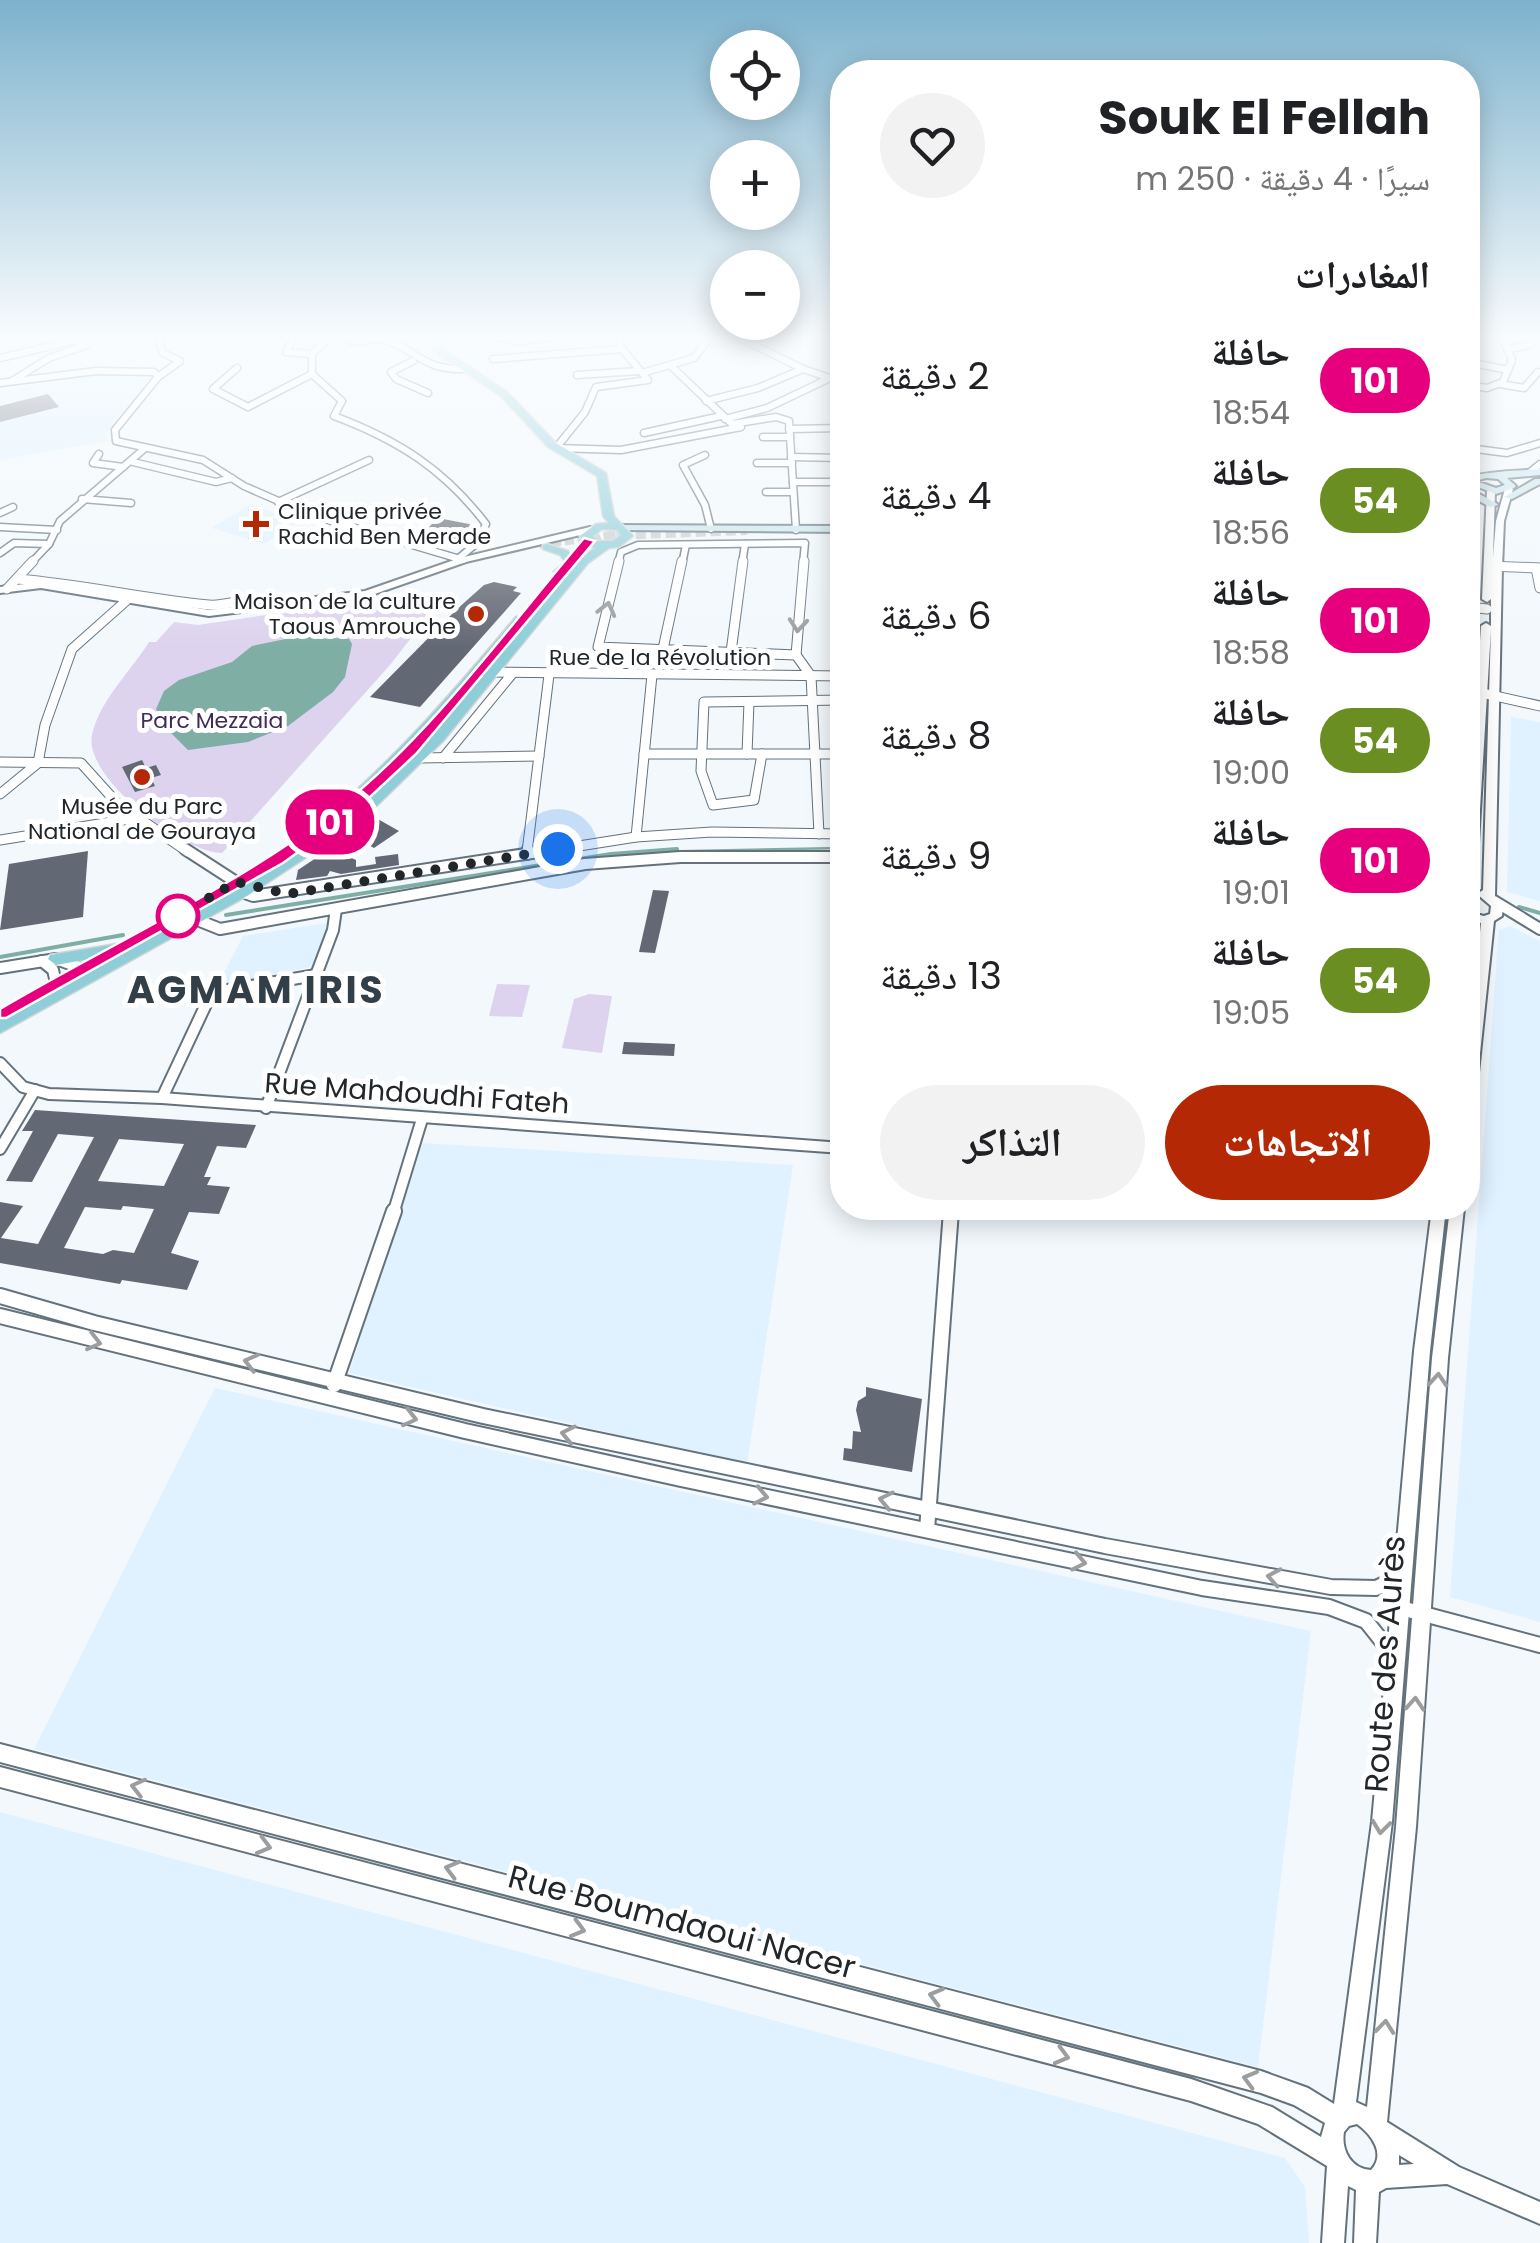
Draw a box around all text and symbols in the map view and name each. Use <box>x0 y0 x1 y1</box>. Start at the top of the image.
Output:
map controls <box>710 30 800 340</box>
button: locate <box>710 30 800 120</box>
text: Souk El Fellah <box>1098 84 1430 151</box>
button: heart <box>880 93 985 198</box>
button: + <box>710 140 800 230</box>
text: سيرًا · 4 دقيقة · 250 m <box>1135 156 1430 201</box>
text: المغادرات <box>1295 248 1430 301</box>
button: − <box>710 250 800 340</box>
text: حافلة <box>1211 325 1290 378</box>
text: 2 دقيقة <box>880 349 989 402</box>
text: 101 <box>1350 356 1400 405</box>
text: 18:54 <box>1213 390 1290 435</box>
text: حافلة <box>1211 445 1290 498</box>
text: 4 دقيقة <box>880 469 991 522</box>
text: 54 <box>1352 476 1398 525</box>
place label: Clinique privée Rachid Ben Merade <box>278 496 491 552</box>
text: 18:56 <box>1212 510 1290 555</box>
marker: Clinique privée Rachid Ben Merade <box>243 511 269 537</box>
text: حافلة <box>1211 565 1290 618</box>
place label: Maison de la culture Taous Amrouche <box>234 586 456 642</box>
text: 6 دقيقة <box>880 589 992 642</box>
text: 101 <box>1350 596 1400 645</box>
one-way arrow <box>595 601 616 618</box>
marker: Maison de la culture Taous Amrouche <box>465 603 487 625</box>
one-way arrow <box>788 617 810 633</box>
text: 18:58 <box>1212 630 1290 675</box>
street label: Rue de la Révolution <box>549 642 771 673</box>
text: حافلة <box>1211 685 1290 738</box>
park label: Parc Mezzaia <box>141 705 283 736</box>
text: 8 دقيقة <box>880 709 991 762</box>
text: 54 <box>1352 716 1398 765</box>
text: 19:00 <box>1213 750 1290 795</box>
marker: Musée du Parc National de Gouraya <box>131 766 153 788</box>
line badge: 101 <box>272 790 388 854</box>
place label: Musée du Parc National de Gouraya <box>28 791 256 847</box>
text: 101 <box>305 798 355 847</box>
text: حافلة <box>1211 805 1290 858</box>
your location <box>533 824 583 874</box>
text: 9 دقيقة <box>880 829 991 882</box>
text: 101 <box>1350 836 1400 885</box>
text: 19:01 <box>1222 870 1290 915</box>
unlabelled marker <box>157 895 199 937</box>
text: حافلة <box>1211 925 1290 978</box>
text: 13 دقيقة <box>880 949 1002 1002</box>
text: 54 <box>1352 956 1398 1005</box>
district label: AGMAM IRIS <box>127 963 385 1016</box>
text: 19:05 <box>1213 990 1290 1035</box>
street label: Rue Mahdoudhi Fateh <box>263 1063 571 1124</box>
button: التذاكر <box>880 1085 1145 1200</box>
button: الاتجاهات <box>1165 1085 1430 1200</box>
one-way arrow <box>85 1330 102 1351</box>
one-way arrow <box>243 1352 260 1373</box>
one-way arrow <box>1427 1371 1449 1387</box>
one-way arrow <box>401 1406 418 1427</box>
one-way arrow <box>560 1424 577 1445</box>
one-way arrow <box>752 1484 769 1505</box>
one-way arrow <box>878 1490 895 1511</box>
street label: Route des Aurès <box>1353 1534 1416 1794</box>
one-way arrow <box>1071 1550 1088 1571</box>
one-way arrow <box>1265 1567 1282 1588</box>
one-way arrow <box>1404 1695 1425 1711</box>
one-way arrow <box>130 1778 147 1799</box>
one-way arrow <box>1371 1819 1392 1835</box>
one-way arrow <box>254 1835 272 1856</box>
street label: Rue Boumdaoui Nacer <box>503 1853 861 1990</box>
one-way arrow <box>444 1859 461 1880</box>
one-way arrow <box>569 1917 586 1938</box>
one-way arrow <box>928 1987 945 2008</box>
one-way arrow <box>1374 2019 1396 2035</box>
one-way arrow <box>1052 2044 1070 2065</box>
one-way arrow <box>1242 2070 1259 2091</box>

